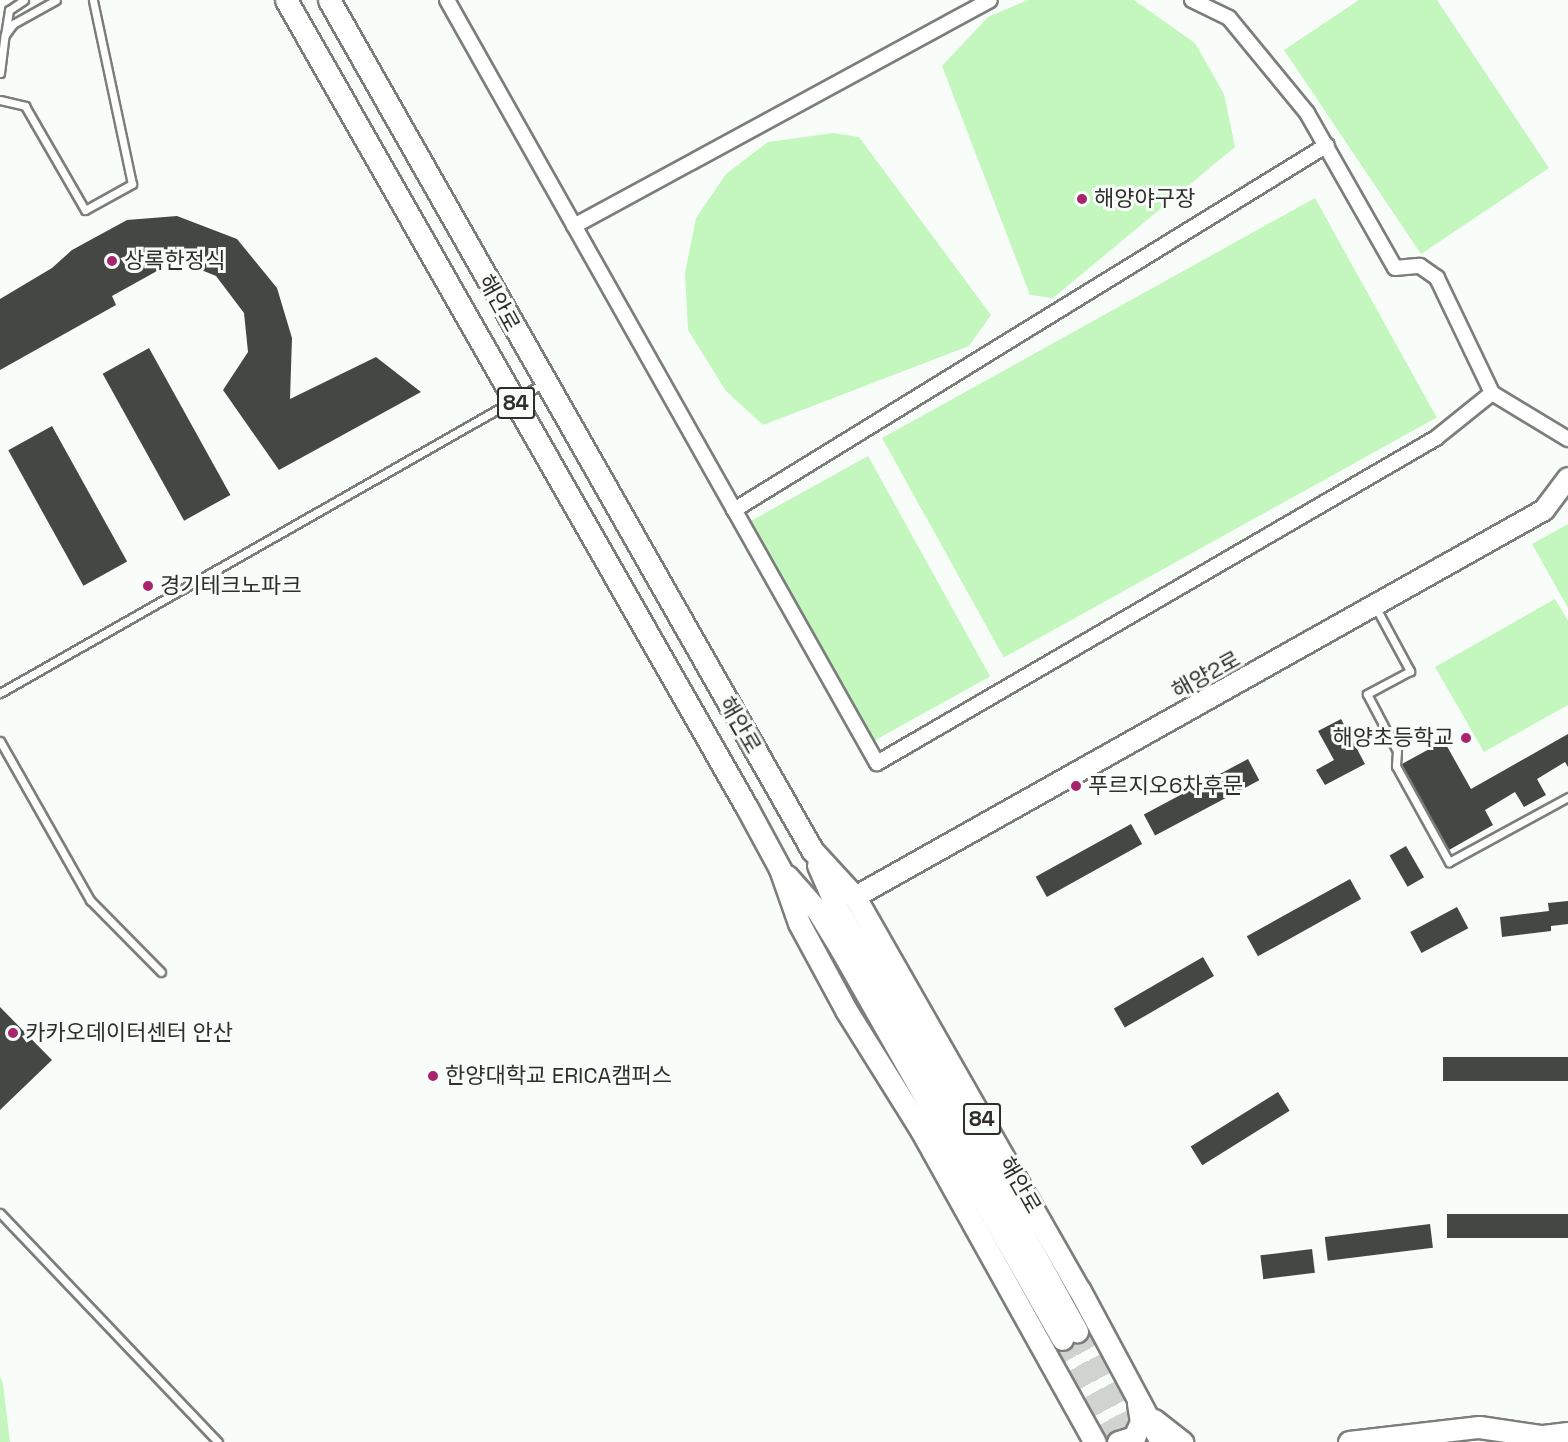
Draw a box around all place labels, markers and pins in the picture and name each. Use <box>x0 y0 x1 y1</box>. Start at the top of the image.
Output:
place label: 해양야구장 <box>1094 186 1195 212</box>
marker: 해양야구장 <box>1075 192 1089 206</box>
place label: 상록한정식 <box>124 248 225 274</box>
marker: 상록한정식 <box>105 254 119 268</box>
place label: 경기테크노파크 <box>160 573 302 599</box>
marker: 경기테크노파크 <box>141 579 155 593</box>
place label: 해양초등학교 <box>1333 725 1454 751</box>
marker: 해양초등학교 <box>1459 731 1473 745</box>
place label: 푸르지오6차후문 <box>1088 773 1243 799</box>
marker: 푸르지오6차후문 <box>1069 779 1083 793</box>
place label: 카카오데이터센터 안산 <box>25 1020 233 1046</box>
marker: 카카오데이터센터 안산 <box>6 1026 20 1040</box>
place label: 한양대학교 ERICA캠퍼스 <box>445 1063 672 1089</box>
marker: 한양대학교 ERICA캠퍼스 <box>426 1069 440 1083</box>

